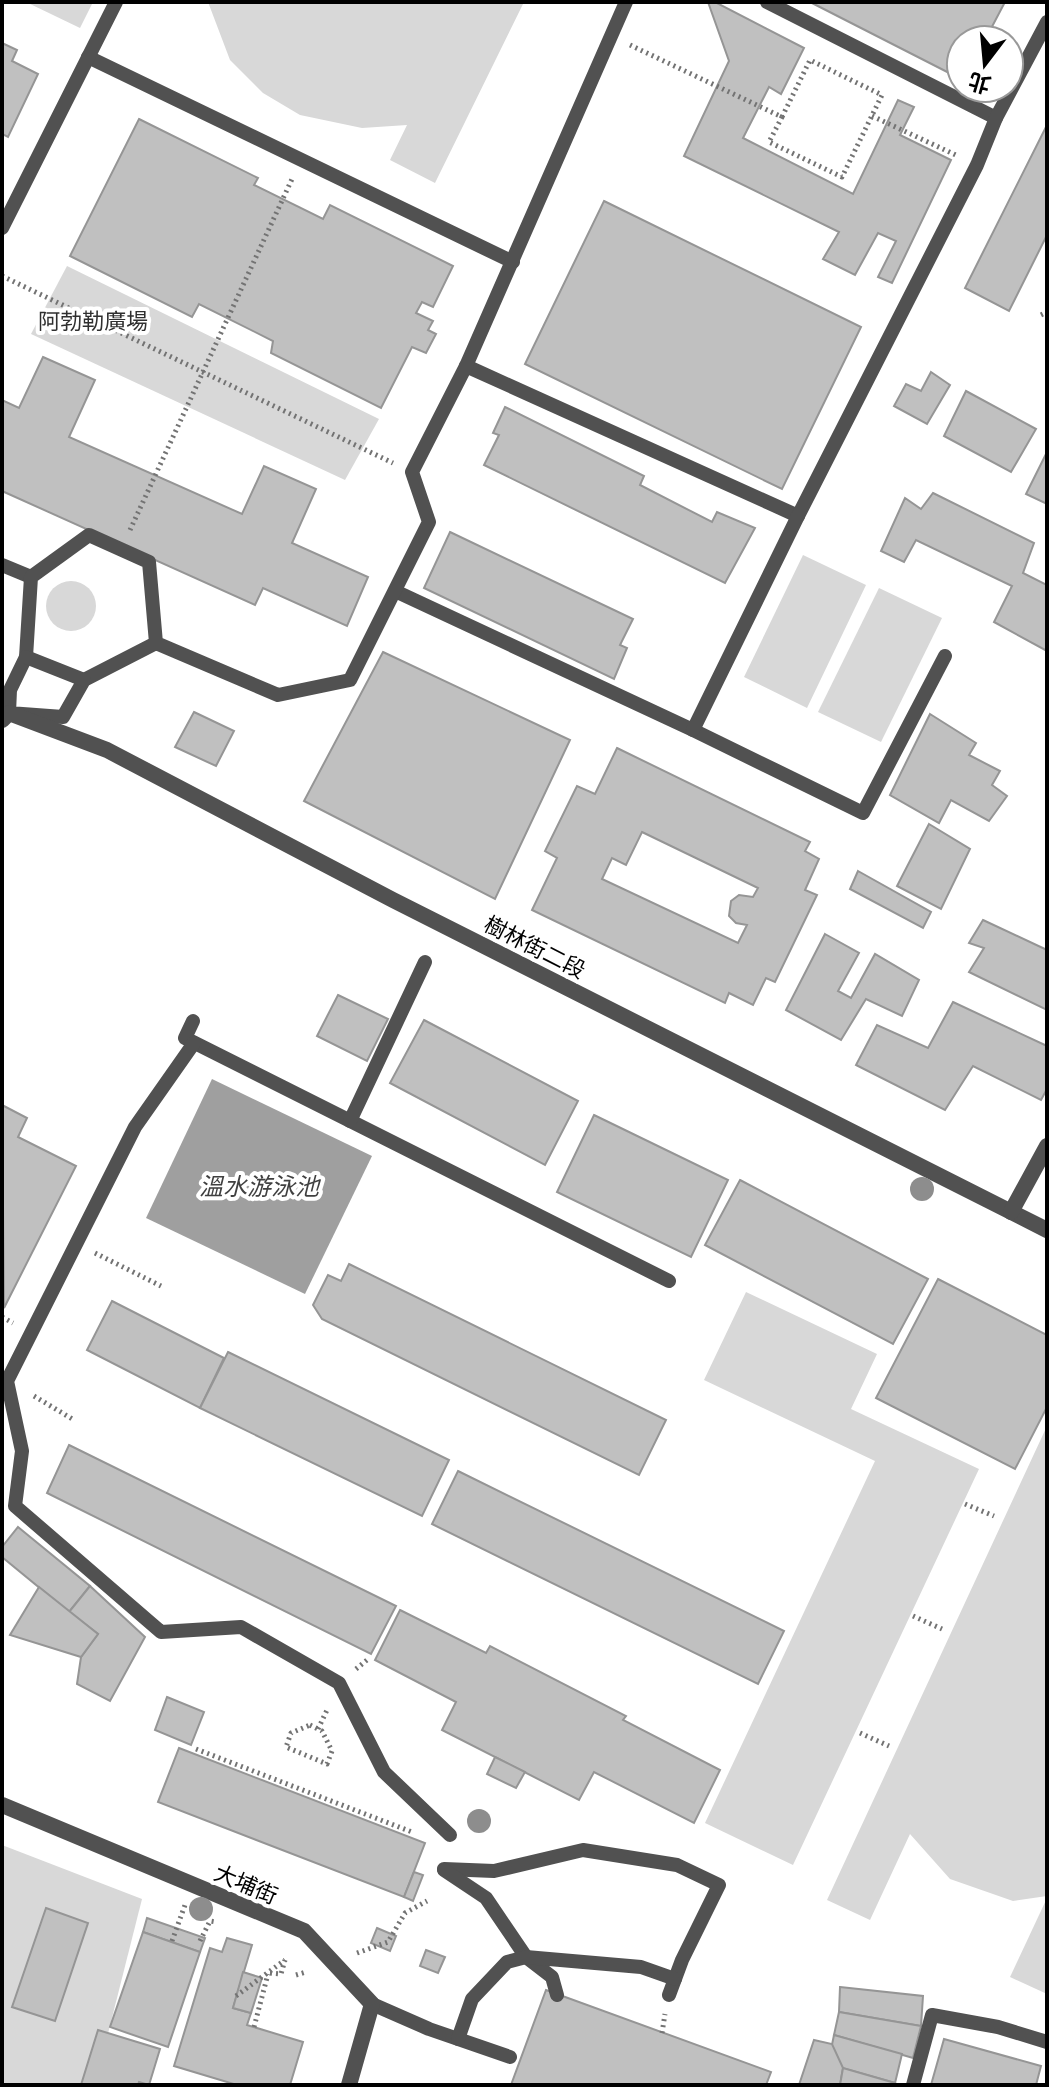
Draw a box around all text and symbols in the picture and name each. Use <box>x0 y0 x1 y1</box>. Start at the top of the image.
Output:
north arrow <box>945 24 1025 104</box>
text: 北 <box>965 68 994 99</box>
park label: 阿勃勒廣場 <box>38 308 148 334</box>
street label: 樹林街二段 <box>480 910 590 984</box>
water label: 溫水游泳池 <box>199 1172 322 1201</box>
street label: 大埔街 <box>211 1859 281 1909</box>

